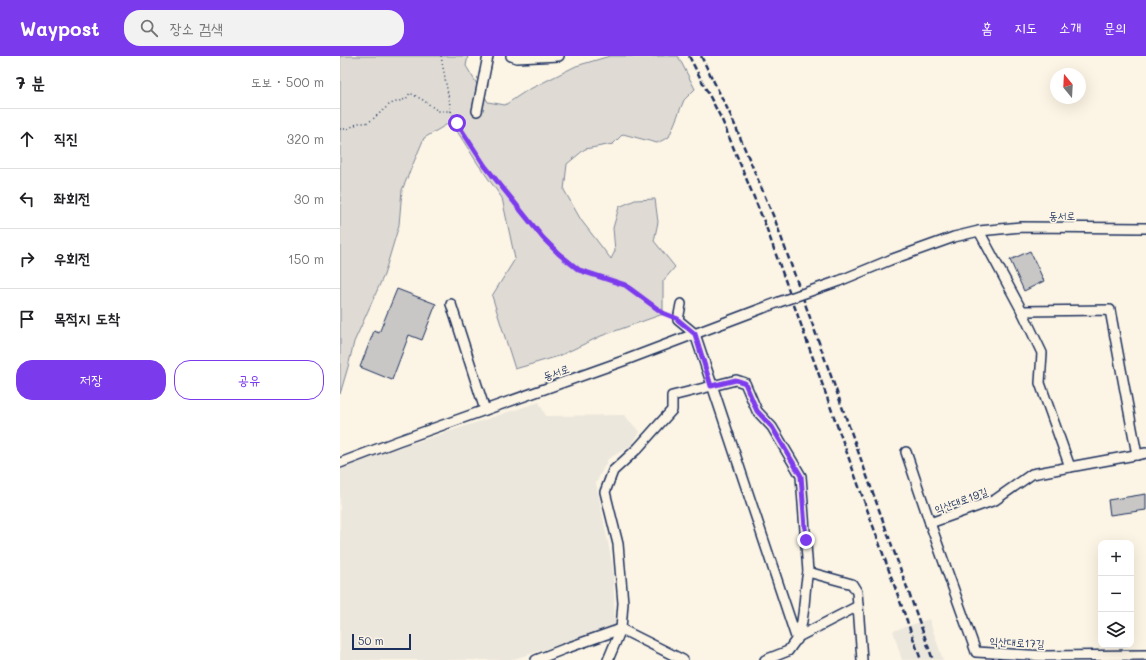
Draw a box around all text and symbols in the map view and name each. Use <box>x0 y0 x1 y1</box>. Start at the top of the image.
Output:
search box <box>124 10 404 46</box>
text: Waypost <box>20 16 100 41</box>
icon: search <box>138 17 160 39</box>
text: 장소 검색 <box>170 18 223 38</box>
text: 홈 <box>981 18 992 37</box>
text: 지도 <box>1014 18 1037 37</box>
text: 소개 <box>1059 18 1081 37</box>
text: 문의 <box>1103 18 1126 37</box>
north arrow <box>1050 68 1086 104</box>
text: 7 분 <box>16 71 45 93</box>
text: 도보 · 500 m <box>251 73 324 90</box>
route start <box>448 114 466 132</box>
icon: ahead <box>16 128 38 150</box>
text: 직진 <box>54 128 78 148</box>
text: 320 m <box>287 130 324 147</box>
icon: left <box>16 188 38 210</box>
text: 좌회전 <box>54 188 90 208</box>
text: 30 m <box>294 190 324 207</box>
street label: 동서로 <box>1049 208 1075 223</box>
icon: right <box>16 248 38 270</box>
text: 우회전 <box>54 248 90 268</box>
text: 150 m <box>288 250 324 267</box>
icon: arrive <box>16 308 38 330</box>
text: 목적지 도착 <box>54 308 120 328</box>
button: 저장 <box>16 360 166 400</box>
button: 공유 <box>174 360 324 400</box>
street label: 동서로 <box>541 361 571 383</box>
street label: 익산대로19길 <box>932 483 990 517</box>
route end <box>797 531 815 549</box>
map controls <box>1098 540 1134 648</box>
button: + <box>1098 540 1134 576</box>
button: − <box>1098 576 1134 612</box>
button: layers <box>1098 612 1134 648</box>
scale bar <box>352 632 411 651</box>
text: 50 m <box>358 633 384 648</box>
street label: 익산대로17길 <box>989 633 1045 651</box>

